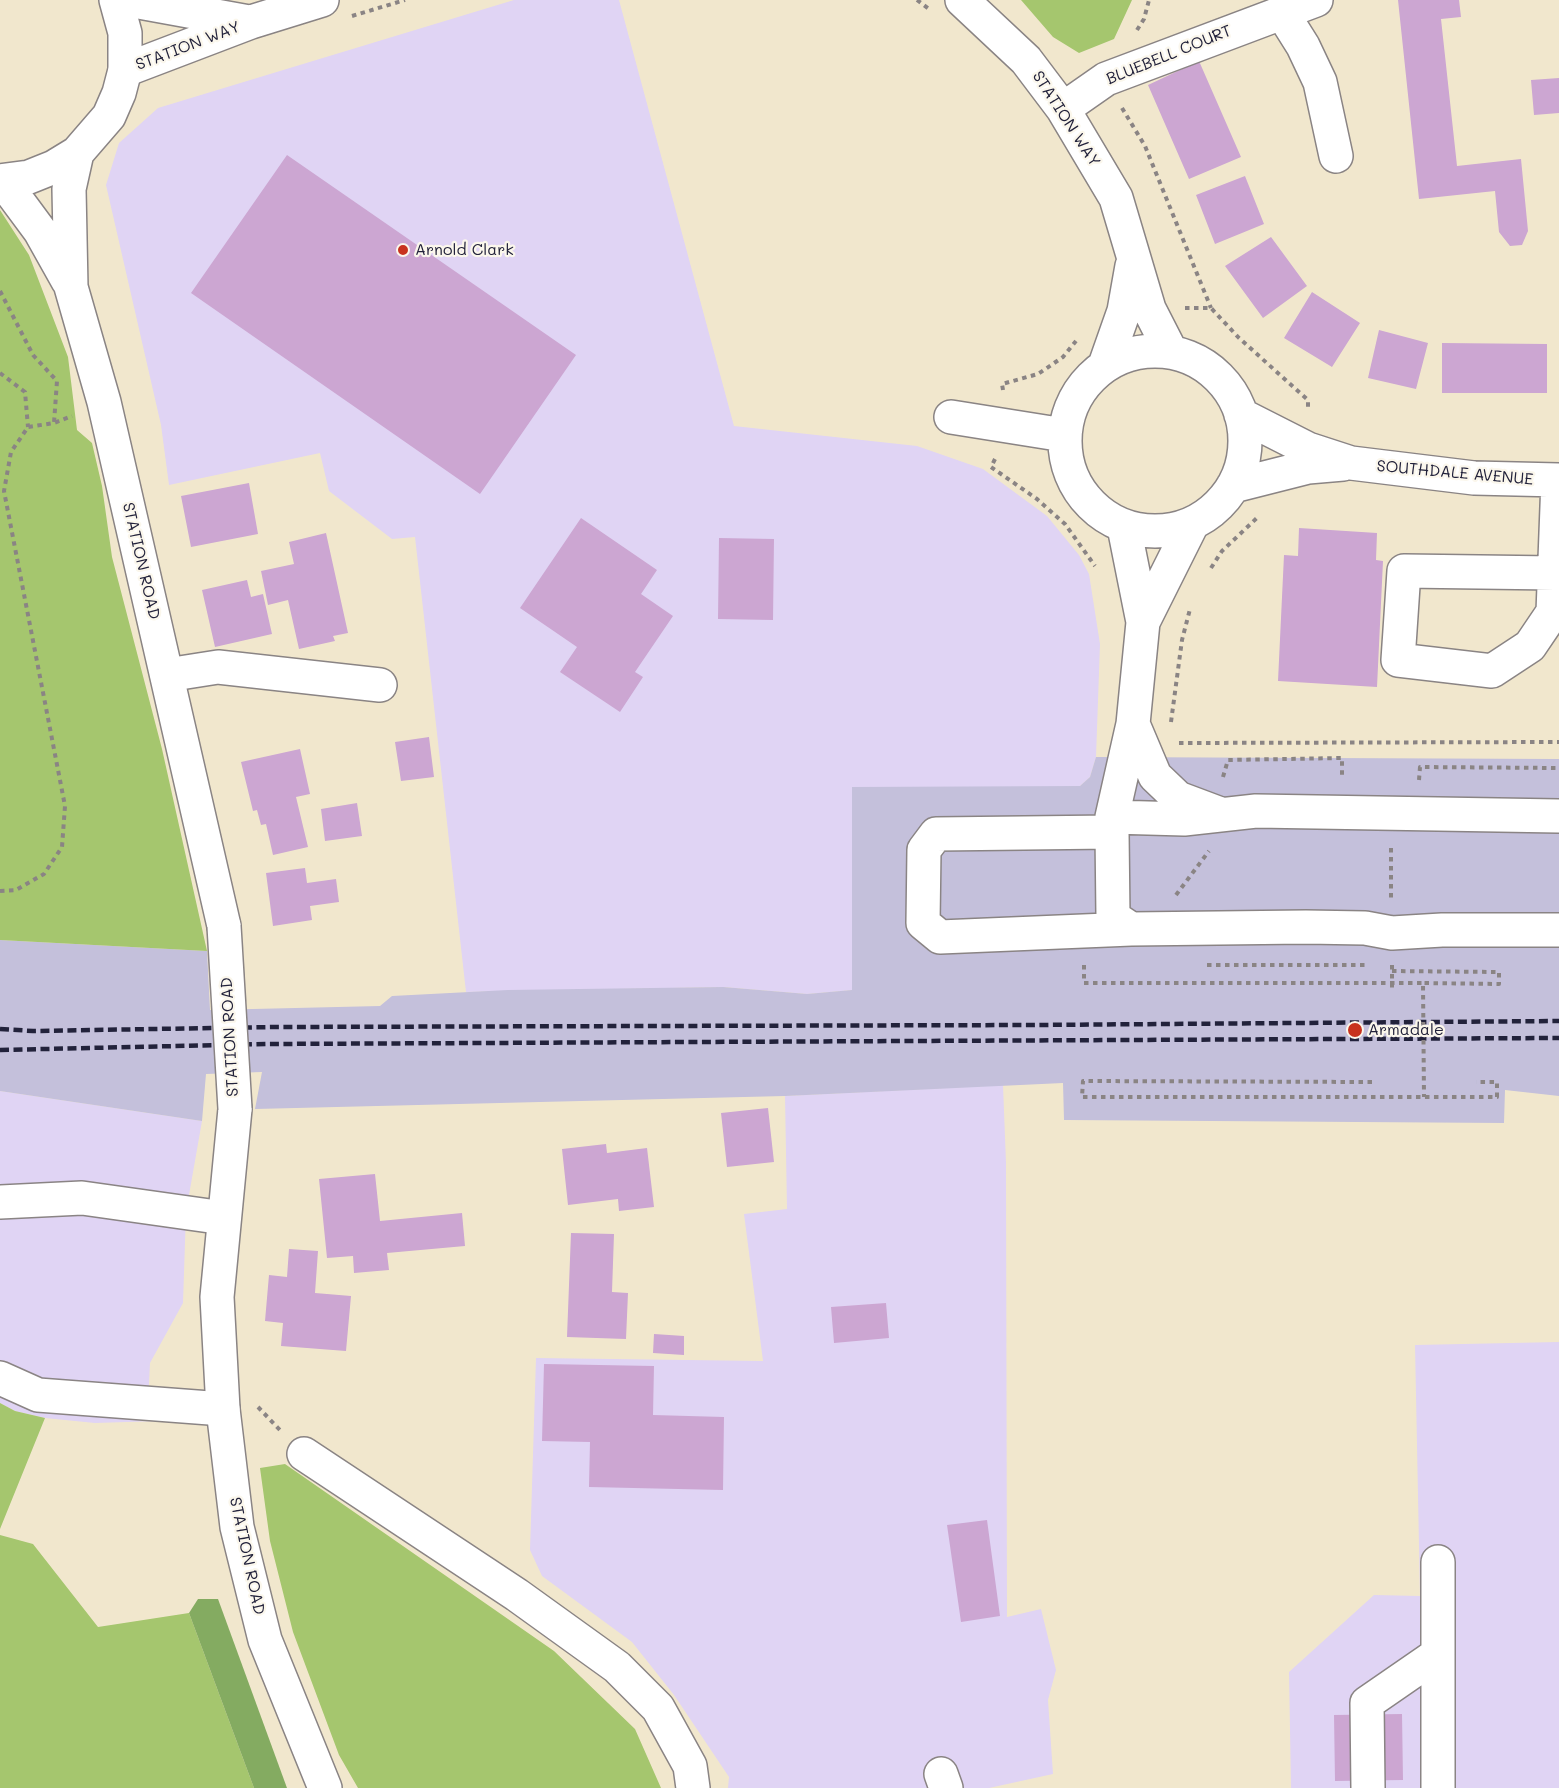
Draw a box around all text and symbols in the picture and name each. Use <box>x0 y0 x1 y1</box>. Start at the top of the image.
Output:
street label: STATION WAY <box>133 17 243 75</box>
street label: BLUEBELL COURT <box>1104 21 1234 89</box>
street label: STATION WAY <box>1028 68 1104 170</box>
place label: Arnold Clark <box>415 240 514 260</box>
marker: Arnold Clark <box>396 243 410 257</box>
street label: SOUTHDALE AVENUE <box>1376 457 1534 489</box>
street label: STATION ROAD <box>118 501 164 621</box>
street label: STATION ROAD <box>217 977 243 1097</box>
place label: Armadale <box>1368 1020 1444 1040</box>
marker: Armadale <box>1346 1021 1364 1039</box>
street label: STATION ROAD <box>225 1496 269 1616</box>

